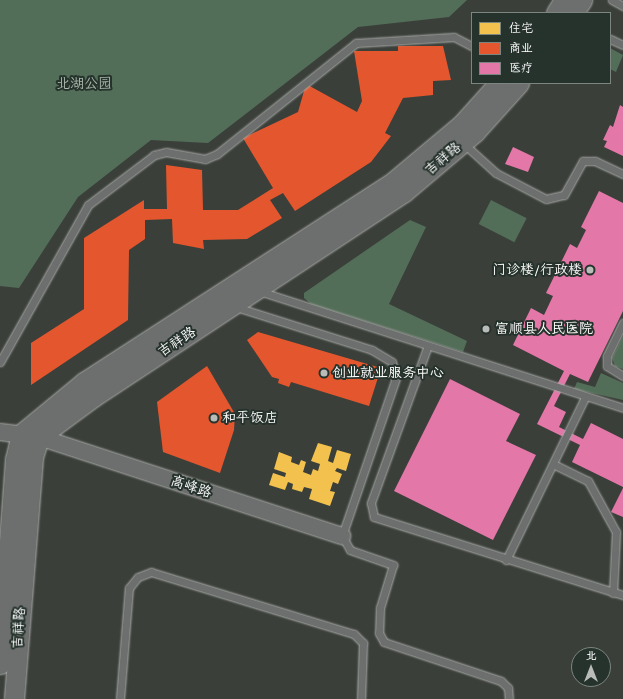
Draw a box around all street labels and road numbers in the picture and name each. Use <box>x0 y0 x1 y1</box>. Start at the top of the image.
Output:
street label: 吉祥路 <box>422 139 464 179</box>
street label: 吉祥路 <box>155 324 199 360</box>
street label: 高峰路 <box>168 473 214 501</box>
street label: 吉祥路 <box>9 606 29 650</box>

